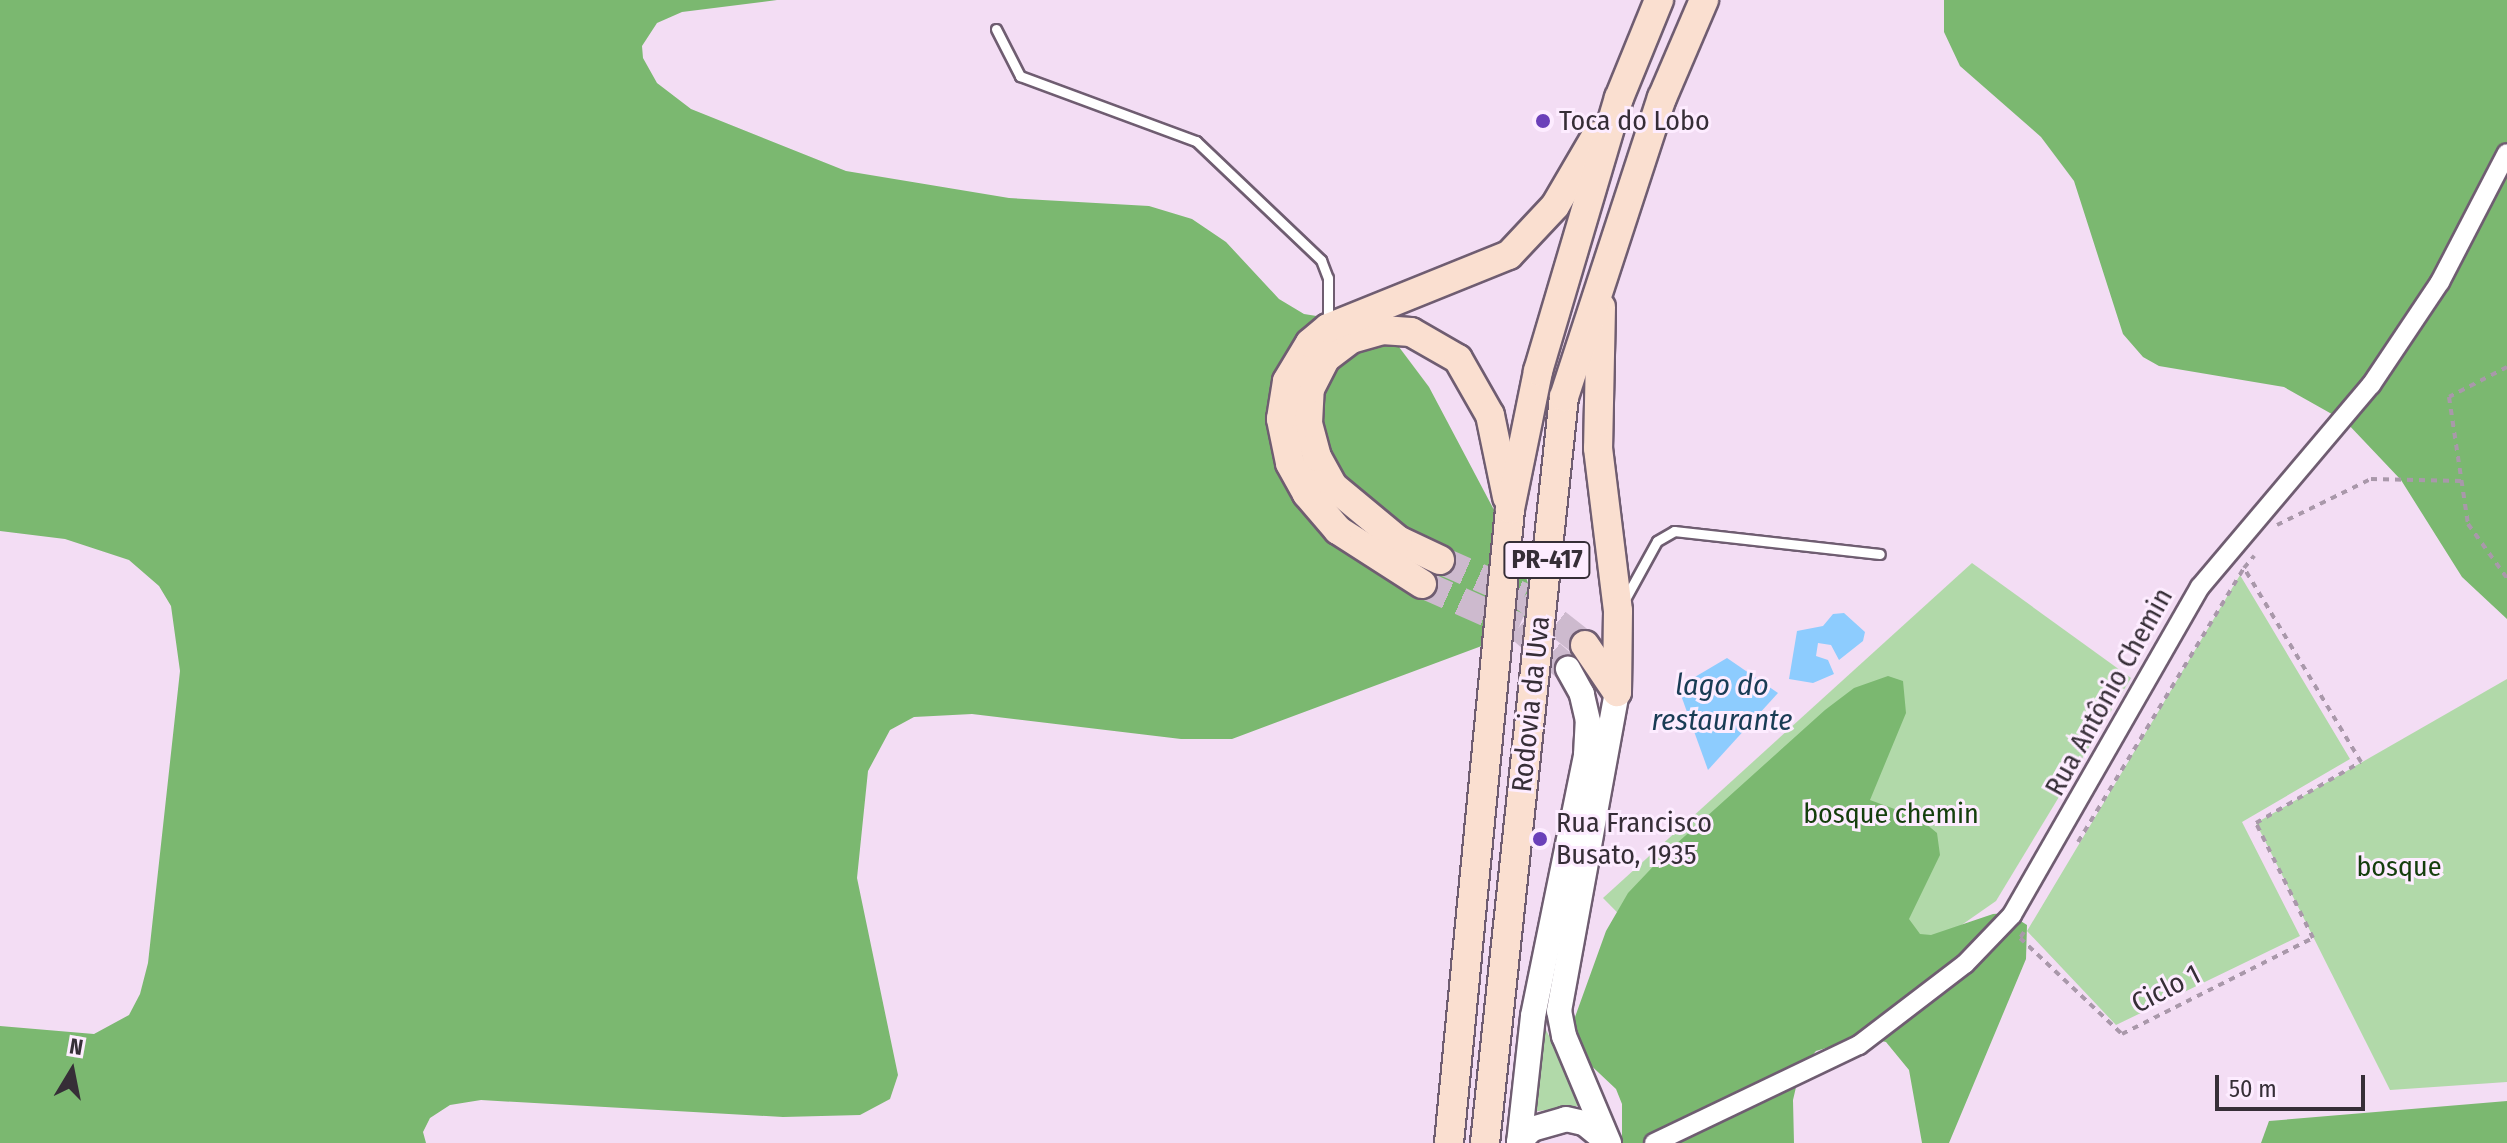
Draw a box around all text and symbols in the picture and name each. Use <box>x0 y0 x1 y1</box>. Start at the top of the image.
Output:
place label: Toca do Lobo <box>1559 104 1710 138</box>
marker: Toca do Lobo <box>1534 112 1552 130</box>
road number: PR-417 <box>1503 538 1591 582</box>
street label: Rua Antônio Chemin <box>2038 582 2180 802</box>
street label: Rodovia da Uva <box>1505 614 1557 794</box>
water label: lago do restaurante <box>1652 667 1792 738</box>
park label: bosque chemin <box>1803 797 1979 831</box>
place label: Rua Francisco Busato, 1935 <box>1556 806 1712 872</box>
marker: Rua Francisco Busato, 1935 <box>1531 830 1549 848</box>
park label: bosque <box>2356 850 2442 884</box>
street label: Ciclo 1 <box>2126 958 2206 1020</box>
north arrow <box>32 1031 112 1111</box>
text: N <box>67 1032 85 1061</box>
scale bar <box>2219 1059 2369 1109</box>
text: 50 m <box>2229 1075 2277 1103</box>

